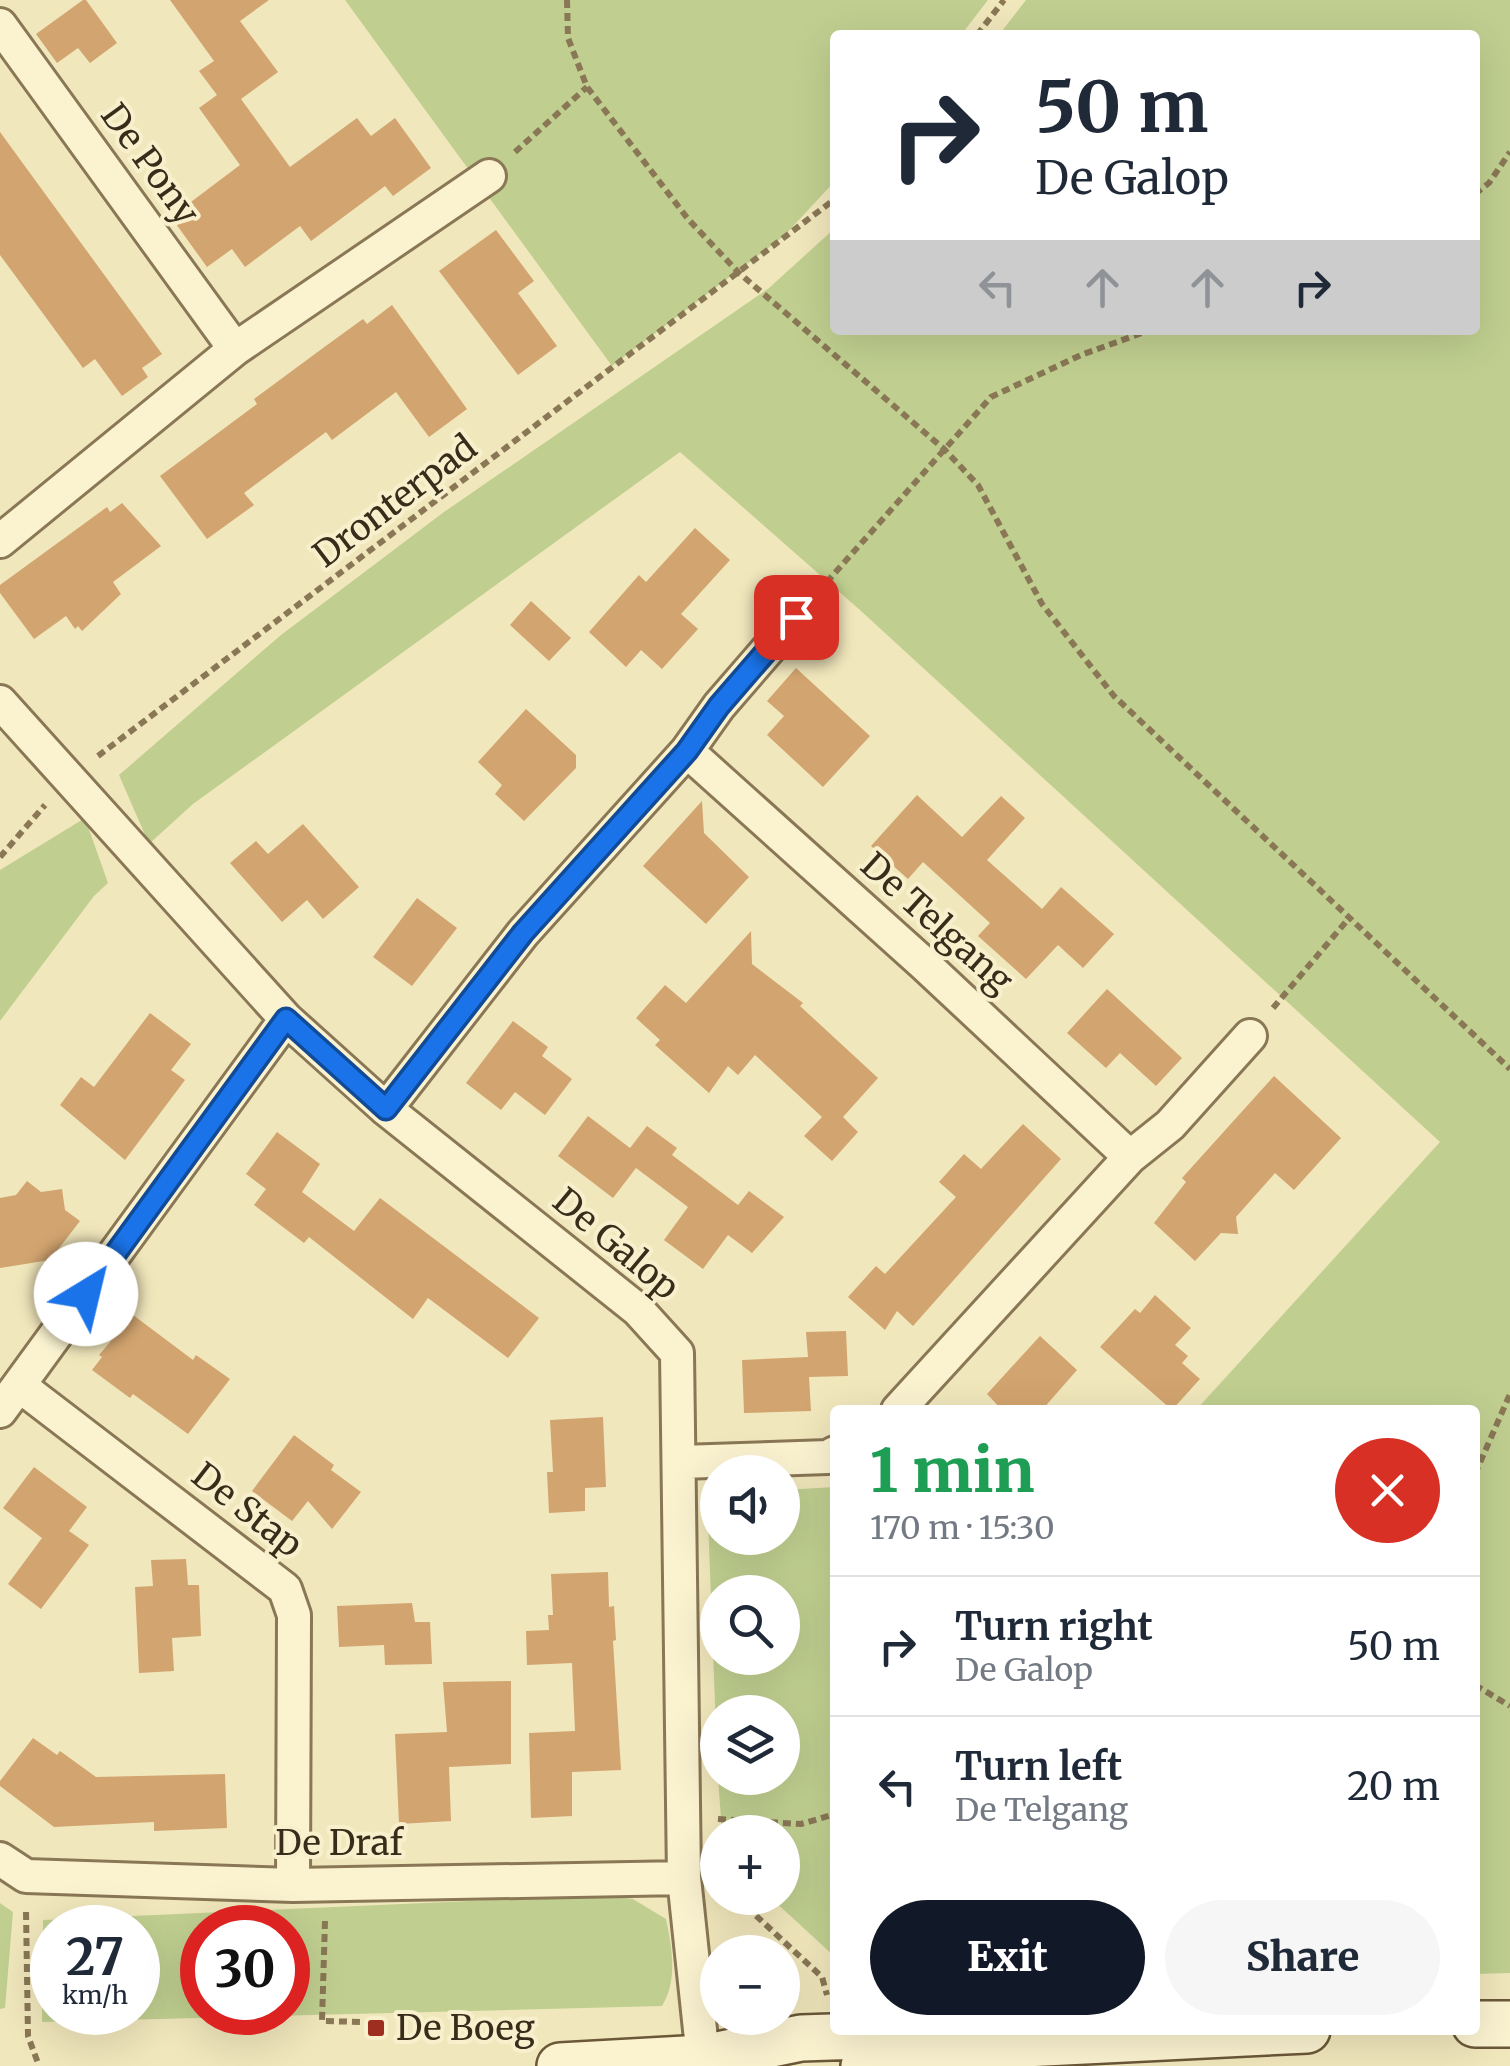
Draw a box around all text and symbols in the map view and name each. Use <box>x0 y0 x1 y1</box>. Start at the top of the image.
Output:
text: 50 m <box>1035 63 1208 151</box>
icon: right <box>870 70 1000 200</box>
street label: De Pony <box>91 95 209 234</box>
text: De Galop <box>1035 150 1229 206</box>
icon: left <box>970 260 1025 315</box>
icon: ahead <box>1075 260 1130 315</box>
icon: ahead <box>1180 260 1235 315</box>
icon: right <box>1285 260 1340 315</box>
street label: Dronterpad <box>305 425 485 577</box>
pin <box>754 575 839 660</box>
icon: arrive <box>769 590 824 645</box>
street label: De Telgang <box>852 843 1022 1003</box>
street label: De Galop <box>544 1179 688 1309</box>
position arrow <box>34 1242 138 1346</box>
text: 1 min <box>870 1433 1034 1508</box>
button: close <box>1335 1438 1440 1543</box>
street label: De Stap <box>183 1453 311 1567</box>
map controls <box>700 1455 800 2035</box>
button: sound <box>700 1455 800 1555</box>
text: 170 m · 15:30 <box>870 1508 1055 1548</box>
button: search <box>700 1575 800 1675</box>
text: Turn right <box>955 1603 1153 1650</box>
icon: right <box>870 1619 925 1674</box>
text: 50 m <box>1347 1623 1440 1670</box>
text: De Galop <box>955 1650 1093 1690</box>
button: layers <box>700 1695 800 1795</box>
text: Turn left <box>955 1743 1122 1790</box>
icon: left <box>870 1759 925 1814</box>
text: 20 m <box>1347 1763 1440 1810</box>
text: De Telgang <box>955 1790 1128 1830</box>
button: + <box>700 1815 800 1915</box>
street label: De Draf <box>275 1821 404 1865</box>
button: Exit <box>870 1900 1145 2015</box>
button: Share <box>1165 1900 1440 2015</box>
speed limit sign: 30 <box>180 1905 310 2035</box>
text: 27 <box>66 1926 124 1989</box>
button: − <box>700 1935 800 2035</box>
text: km/h <box>62 1979 128 2011</box>
place label: De Boeg <box>396 2006 535 2050</box>
marker: De Boeg <box>365 2017 387 2039</box>

